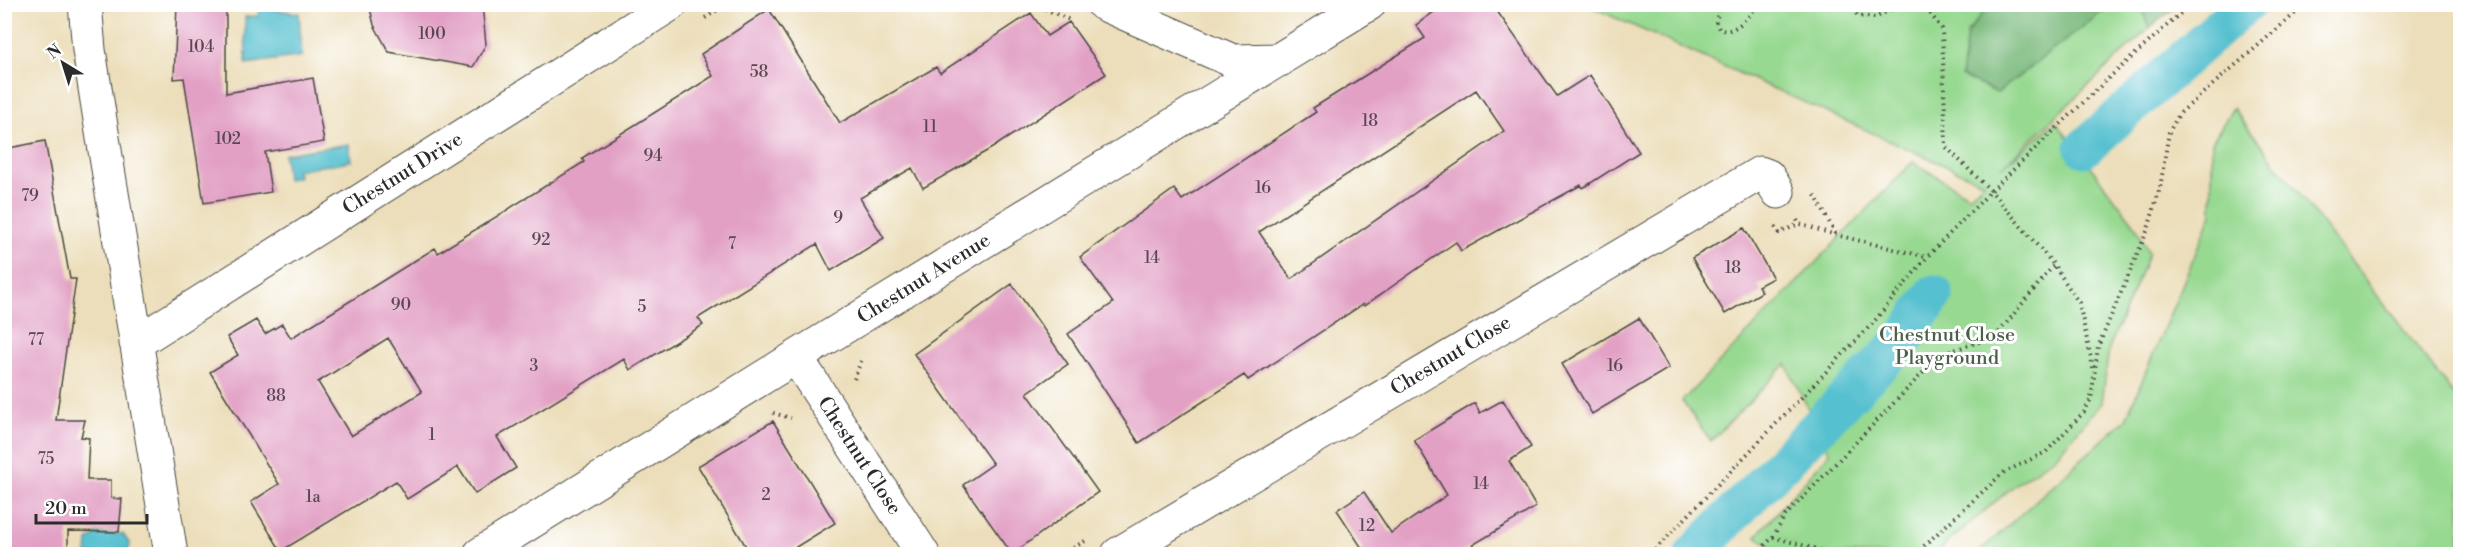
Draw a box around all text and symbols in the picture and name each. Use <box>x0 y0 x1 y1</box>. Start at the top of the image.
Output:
house number: 100 <box>418 24 446 44</box>
north arrow <box>33 33 93 93</box>
house number: 104 <box>188 37 215 57</box>
text: N <box>43 40 66 64</box>
house number: 58 <box>750 62 769 82</box>
house number: 18 <box>1362 111 1378 131</box>
house number: 11 <box>923 117 937 137</box>
street label: Chestnut Drive <box>338 127 468 221</box>
house number: 102 <box>215 129 241 149</box>
house number: 94 <box>643 146 663 166</box>
house number: 16 <box>1255 178 1271 198</box>
house number: 79 <box>21 186 39 206</box>
house number: 9 <box>833 208 843 228</box>
street label: Chestnut Avenue <box>853 228 995 330</box>
house number: 92 <box>532 230 550 250</box>
house number: 7 <box>728 234 736 254</box>
house number: 14 <box>1144 248 1160 268</box>
house number: 18 <box>1725 258 1741 278</box>
house number: 90 <box>391 295 411 315</box>
house number: 5 <box>638 297 647 317</box>
street label: Chestnut Close <box>1386 310 1516 402</box>
park label: Chestnut Close Playground <box>1879 323 2015 371</box>
house number: 77 <box>28 330 44 350</box>
house number: 3 <box>530 356 539 376</box>
house number: 16 <box>1607 356 1623 376</box>
house number: 88 <box>266 386 286 406</box>
street label: Chestnut Close <box>811 392 907 520</box>
house number: 1 <box>429 425 436 445</box>
house number: 75 <box>38 449 54 469</box>
house number: 14 <box>1473 474 1489 494</box>
house number: 2 <box>761 485 771 505</box>
scale bar <box>36 487 147 525</box>
house number: 1a <box>306 487 321 507</box>
text: 20 m <box>45 497 87 520</box>
house number: 12 <box>1359 516 1375 536</box>

